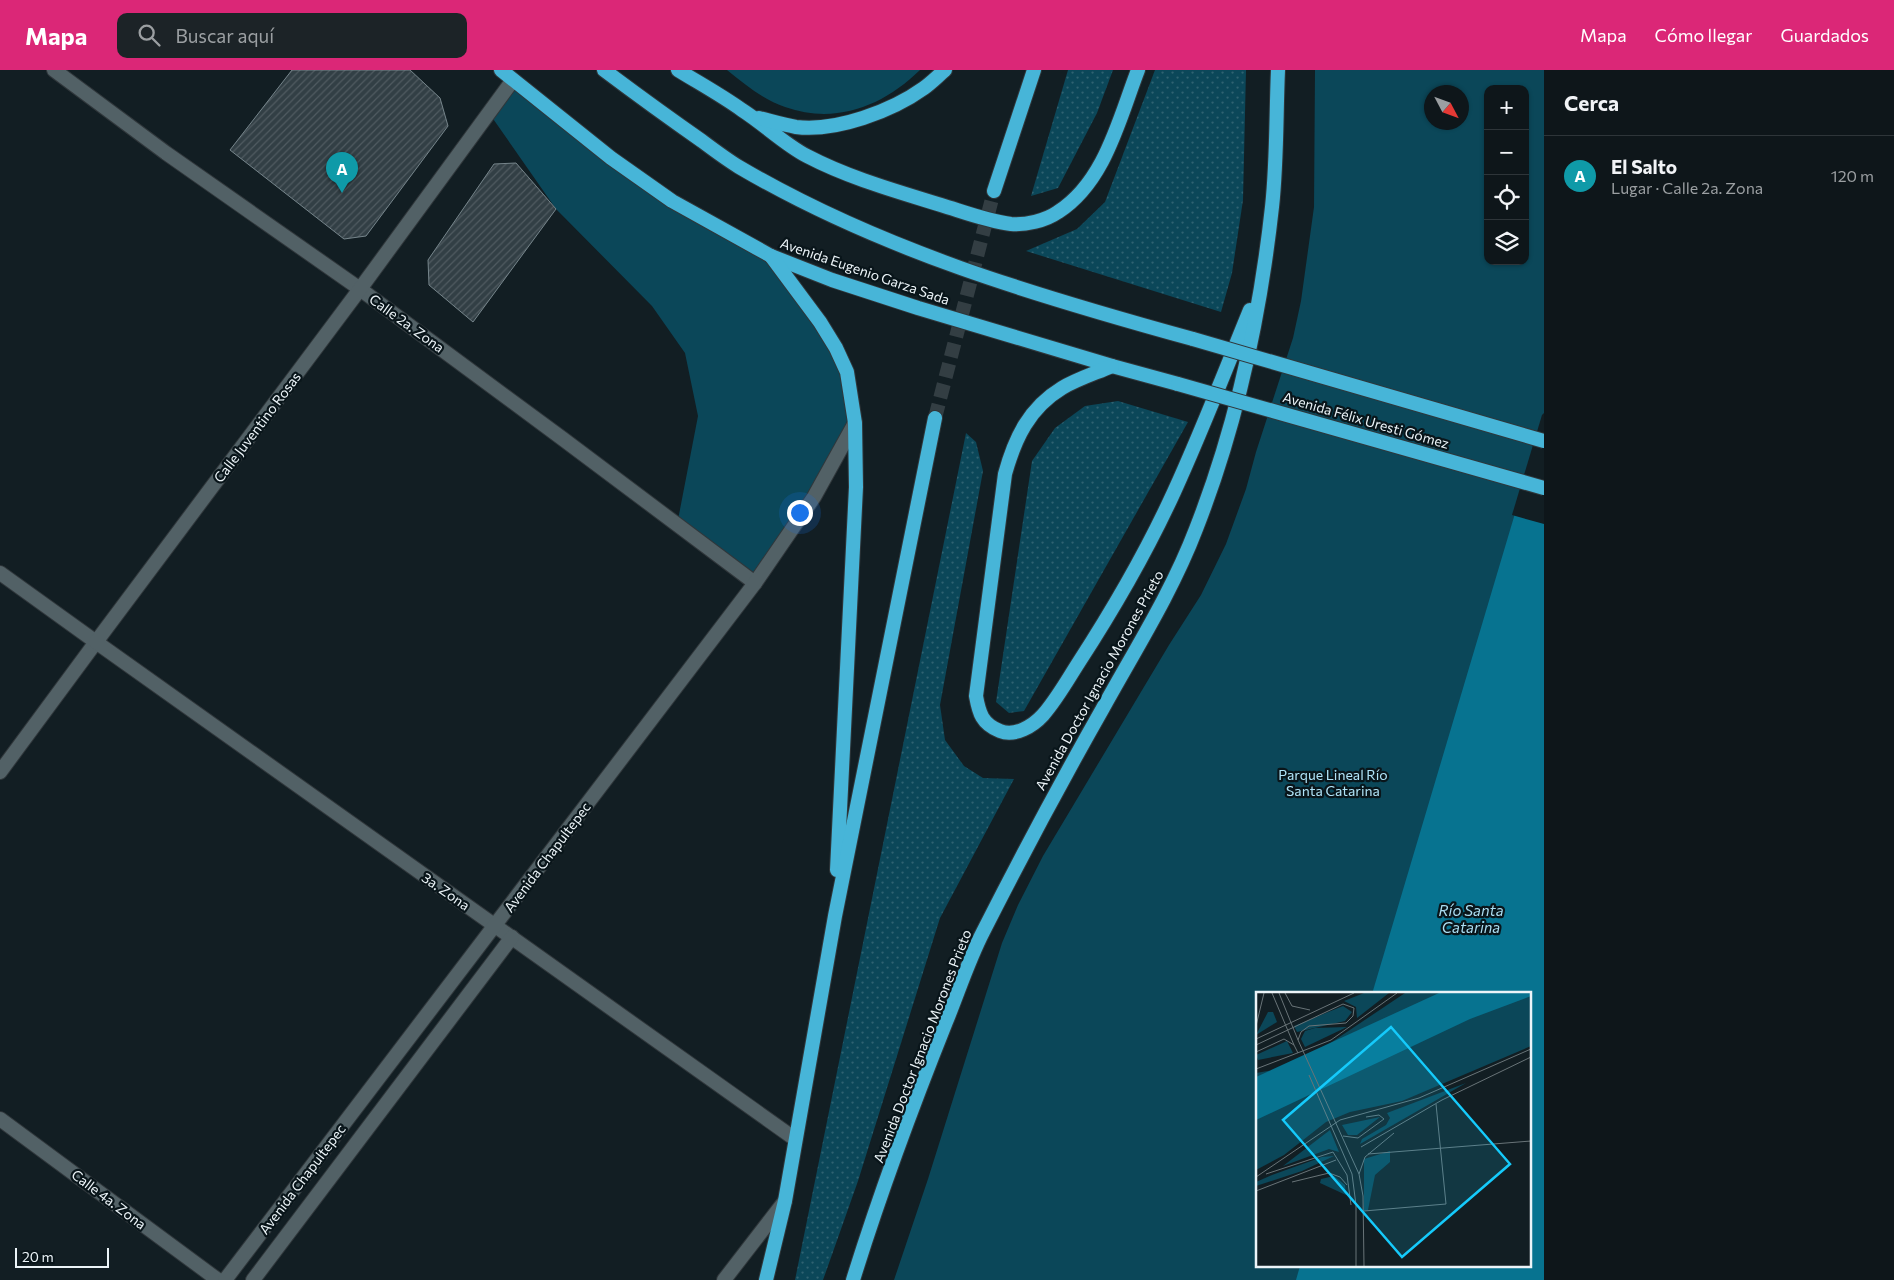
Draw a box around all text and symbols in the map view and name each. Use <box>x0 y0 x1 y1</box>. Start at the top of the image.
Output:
search box <box>117 13 467 58</box>
text: Mapa <box>25 21 87 50</box>
icon: search <box>135 21 163 49</box>
text: Buscar aquí <box>175 24 274 47</box>
text: Mapa <box>1580 24 1627 46</box>
text: Cómo llegar <box>1655 24 1752 46</box>
text: Guardados <box>1780 24 1869 46</box>
north arrow <box>1424 85 1469 130</box>
map controls <box>1484 85 1529 265</box>
button: + <box>1484 85 1529 130</box>
text: Cerca <box>1564 90 1619 115</box>
button: − <box>1484 130 1529 175</box>
pin: A <box>326 152 358 193</box>
text: El Salto <box>1611 155 1677 178</box>
text: A <box>1574 166 1586 185</box>
text: 120 m <box>1831 166 1874 185</box>
button: locate <box>1484 175 1529 220</box>
text: Lugar · Calle 2a. Zona <box>1611 178 1763 197</box>
button: layers <box>1484 220 1529 265</box>
street label: Avenida Eugenio Garza Sada <box>778 234 952 308</box>
street label: Calle 2a. Zona <box>366 290 448 356</box>
street label: Calle Juventino Rosas <box>210 368 304 486</box>
street label: Avenida Félix Uresti Gómez <box>1281 388 1451 452</box>
your location <box>787 500 813 526</box>
street label: Avenida Doctor Ignacio Morones Prieto <box>1031 567 1167 793</box>
park label: Parque Lineal Río Santa Catarina <box>1278 766 1388 799</box>
street label: Avenida Chapultepec <box>500 799 594 915</box>
street label: 3a. Zona <box>419 868 473 914</box>
water label: Río Santa Catarina <box>1439 901 1504 936</box>
street label: Avenida Doctor Ignacio Morones Prieto <box>870 927 974 1165</box>
inset map <box>1256 992 1532 1268</box>
street label: Avenida Chapultepec <box>255 1121 349 1237</box>
street label: Calle 4a. Zona <box>68 1165 150 1233</box>
scale bar <box>15 1245 109 1268</box>
text: 20 m <box>22 1248 54 1265</box>

